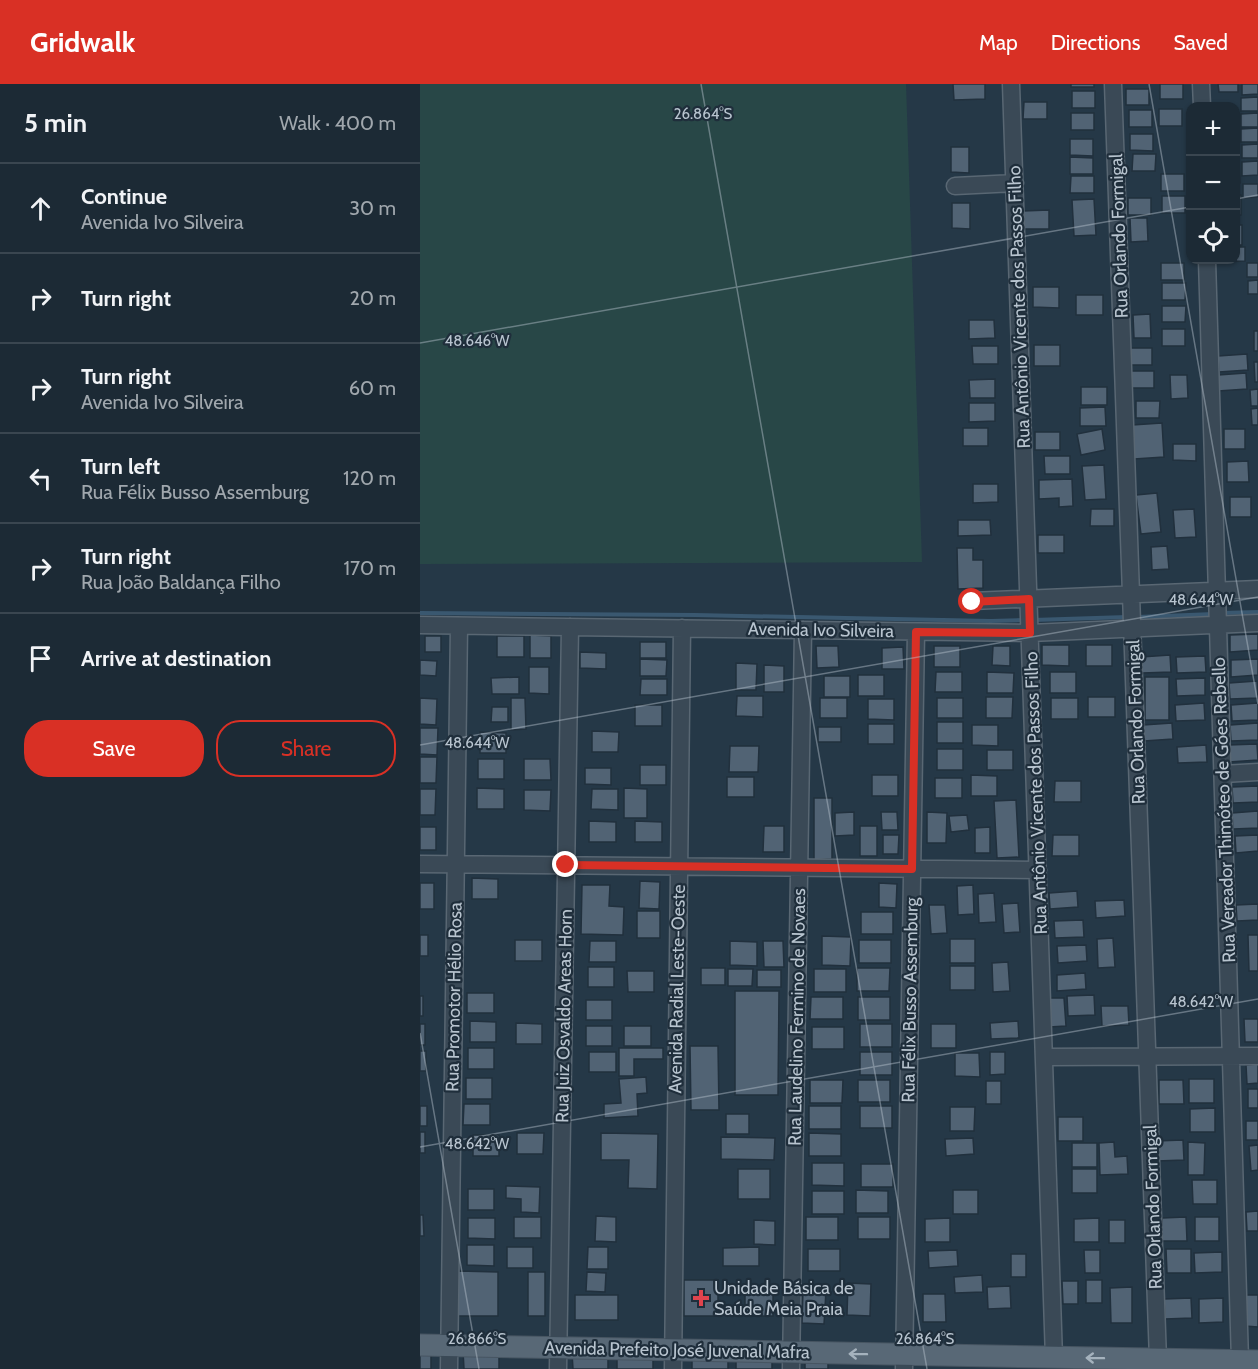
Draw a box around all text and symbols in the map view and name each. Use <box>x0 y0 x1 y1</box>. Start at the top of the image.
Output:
text: Gridwalk <box>30 25 135 59</box>
text: Map <box>979 30 1018 55</box>
text: Directions <box>1051 30 1140 55</box>
text: Saved <box>1173 30 1228 55</box>
map controls <box>1186 102 1240 264</box>
button: + <box>1186 102 1240 156</box>
text: 26.864°S <box>674 105 733 123</box>
text: 5 min <box>24 107 87 139</box>
text: Walk · 400 m <box>279 111 396 135</box>
street label: Rua Orlando Formigal <box>1105 153 1133 319</box>
button: − <box>1186 156 1240 210</box>
street label: Rua Antônio Vicente dos Passos Filho <box>1003 165 1035 449</box>
text: Continue <box>81 183 167 210</box>
icon: ahead <box>24 192 57 225</box>
text: 30 m <box>349 196 396 220</box>
text: Avenida Ivo Silveira <box>81 210 244 234</box>
button: locate <box>1186 210 1240 264</box>
icon: right <box>24 282 57 315</box>
text: Turn right <box>81 285 171 312</box>
text: 20 m <box>350 286 396 310</box>
text: 48.646°W <box>445 332 510 350</box>
text: Turn right <box>81 363 171 390</box>
icon: right <box>24 372 57 405</box>
text: 60 m <box>349 376 396 400</box>
text: Avenida Ivo Silveira <box>81 390 244 414</box>
text: Turn left <box>81 453 160 480</box>
icon: left <box>24 462 57 495</box>
text: 120 m <box>343 466 396 490</box>
text: Rua Félix Busso Assemburg <box>81 480 309 504</box>
text: Turn right <box>81 543 171 570</box>
icon: right <box>24 552 57 585</box>
text: 170 m <box>344 556 396 580</box>
text: Rua João Baldança Filho <box>81 570 281 594</box>
route start <box>958 588 984 614</box>
text: 48.644°W <box>1168 591 1234 609</box>
street label: Avenida Ivo Silveira <box>748 618 895 642</box>
street label: Rua Orlando Formigal <box>1122 639 1150 805</box>
icon: arrive <box>24 642 57 675</box>
text: Arrive at destination <box>81 645 271 672</box>
street label: Rua Antônio Vicente dos Passos Filho <box>1020 651 1052 935</box>
street label: Rua Vereador Thimóteo de Góes Rebello <box>1208 657 1240 963</box>
button: Save <box>24 720 204 777</box>
button: Share <box>216 720 396 777</box>
text: 48.644°W <box>444 734 510 752</box>
route end <box>552 851 578 877</box>
street label: Avenida Radial Leste-Oeste <box>664 884 690 1094</box>
street label: Rua Laudelino Fermino de Novaes <box>784 888 810 1146</box>
street label: Rua Félix Busso Assemburg <box>897 896 923 1103</box>
street label: Rua Promotor Hélio Rosa <box>441 902 467 1092</box>
street label: Rua Juiz Osvaldo Areas Horn <box>551 909 577 1123</box>
text: 48.642°W <box>1169 993 1234 1011</box>
street label: Rua Orlando Formigal <box>1139 1124 1167 1290</box>
text: 48.642°W <box>445 1135 510 1153</box>
place label: Unidade Básica de Saúde Meia Praia <box>714 1277 853 1320</box>
marker: Unidade Básica de Saúde Meia Praia <box>692 1289 710 1307</box>
text: 26.866°S <box>448 1330 507 1348</box>
text: 26.864°S <box>896 1330 955 1348</box>
street label: Avenida Prefeito José Juvenal Mafra <box>544 1337 810 1363</box>
one-way arrow <box>848 1348 868 1360</box>
one-way arrow <box>1085 1352 1105 1364</box>

